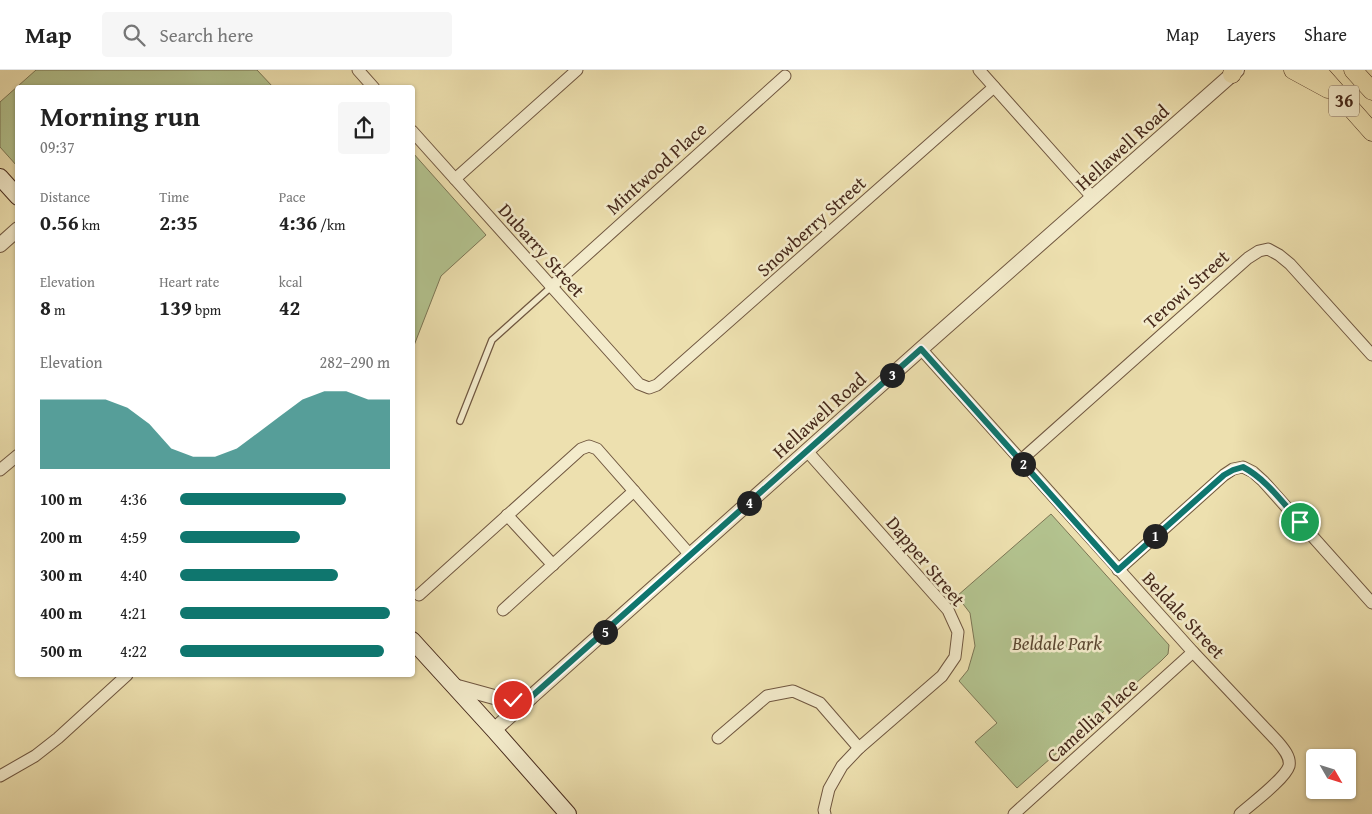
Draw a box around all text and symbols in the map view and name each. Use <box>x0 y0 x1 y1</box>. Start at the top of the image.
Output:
search box <box>102 12 452 57</box>
text: Map <box>25 17 72 52</box>
icon: search <box>120 21 148 49</box>
text: Search here <box>160 21 253 49</box>
text: Map <box>1166 21 1199 48</box>
text: Layers <box>1227 21 1276 48</box>
text: Share <box>1304 21 1347 48</box>
road number: 36 <box>1329 86 1359 116</box>
text: Morning run <box>40 95 200 136</box>
street label: Hellawell Road <box>1069 97 1176 197</box>
button: share <box>338 102 390 154</box>
street label: Mintwood Place <box>599 115 713 221</box>
text: 09:37 <box>40 135 75 159</box>
street label: Snowberry Street <box>750 169 872 283</box>
text: Distance <box>40 187 90 207</box>
text: Time <box>159 187 189 207</box>
text: Pace <box>279 187 306 207</box>
street label: Dubarry Street <box>492 197 592 303</box>
text: 0.56 <box>40 207 79 238</box>
text: 2:35 <box>159 207 198 238</box>
text: 4:36 <box>279 207 317 238</box>
text: km <box>79 215 100 235</box>
text: /km <box>317 215 345 235</box>
street label: Terowi Street <box>1137 243 1235 335</box>
text: Elevation <box>40 272 95 292</box>
text: Heart rate <box>159 272 219 292</box>
text: kcal <box>279 272 303 292</box>
text: 8 <box>40 292 51 323</box>
text: 139 <box>159 292 192 323</box>
text: 42 <box>279 292 300 323</box>
text: m <box>51 300 65 320</box>
text: bpm <box>192 300 221 320</box>
text: Elevation <box>40 350 103 374</box>
text: 282–290 m <box>320 350 390 374</box>
pin: 3 <box>880 362 904 388</box>
street label: Hellawell Road <box>766 365 873 465</box>
text: 3 <box>889 365 896 385</box>
pin: 2 <box>1010 452 1036 476</box>
text: 2 <box>1020 454 1027 474</box>
text: 100 m <box>40 487 82 511</box>
text: 4:36 <box>120 487 147 511</box>
pin: 4 <box>736 490 762 516</box>
text: 4 <box>746 493 753 513</box>
pin <box>1279 501 1321 543</box>
icon: arrive <box>1286 508 1314 536</box>
street label: Dapper Street <box>880 510 972 612</box>
pin: 1 <box>1142 524 1168 548</box>
text: 200 m <box>40 525 82 549</box>
text: 4:59 <box>120 525 147 549</box>
text: 1 <box>1152 526 1159 546</box>
text: 300 m <box>40 563 82 587</box>
text: 4:40 <box>120 563 147 587</box>
street label: Beldale Street <box>1136 565 1232 665</box>
text: 400 m <box>40 601 82 625</box>
text: 4:21 <box>120 601 147 625</box>
pin: 5 <box>592 620 618 644</box>
text: 5 <box>602 622 609 642</box>
park label: Beldale Park <box>1011 629 1102 657</box>
text: 500 m <box>40 639 82 663</box>
text: 4:22 <box>120 639 147 663</box>
street label: Camellia Place <box>1040 671 1144 769</box>
pin <box>492 679 534 721</box>
icon: check <box>499 686 527 714</box>
north arrow <box>1306 749 1356 799</box>
map controls <box>1306 749 1356 799</box>

